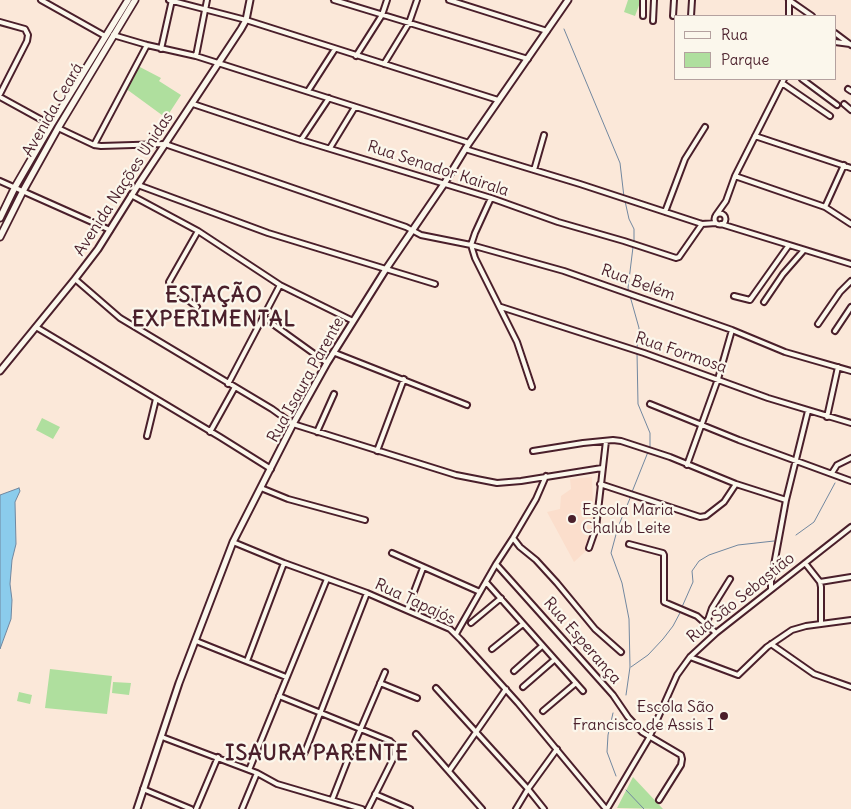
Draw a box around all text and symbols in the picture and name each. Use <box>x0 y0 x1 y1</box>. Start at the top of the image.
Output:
legend <box>674 15 836 80</box>
text: Rua <box>721 25 748 44</box>
text: Parque <box>721 50 769 69</box>
street label: Avenida Ceará <box>18 60 88 160</box>
street label: Avenida Nações Unidas <box>70 108 178 260</box>
street label: Rua Senador Kairala <box>365 137 511 201</box>
street label: Rua Belém <box>598 261 678 305</box>
district label: ESTAÇÃO EXPERIMENTAL <box>131 283 297 333</box>
street label: Rua Isaura Parente <box>264 314 348 446</box>
street label: Rua Formosa <box>633 328 729 378</box>
place label: Escola Maria Chalub Leite <box>582 500 673 538</box>
marker: Escola Maria Chalub Leite <box>566 513 578 525</box>
street label: Rua São Sebastião <box>683 549 799 647</box>
street label: Rua Tapajós <box>372 575 458 629</box>
street label: Rua Esperança <box>539 594 625 688</box>
place label: Escola São Francisco de Assis I <box>573 697 714 735</box>
marker: Escola São Francisco de Assis I <box>718 710 730 722</box>
district label: ISAURA PARENTE <box>223 741 411 767</box>

